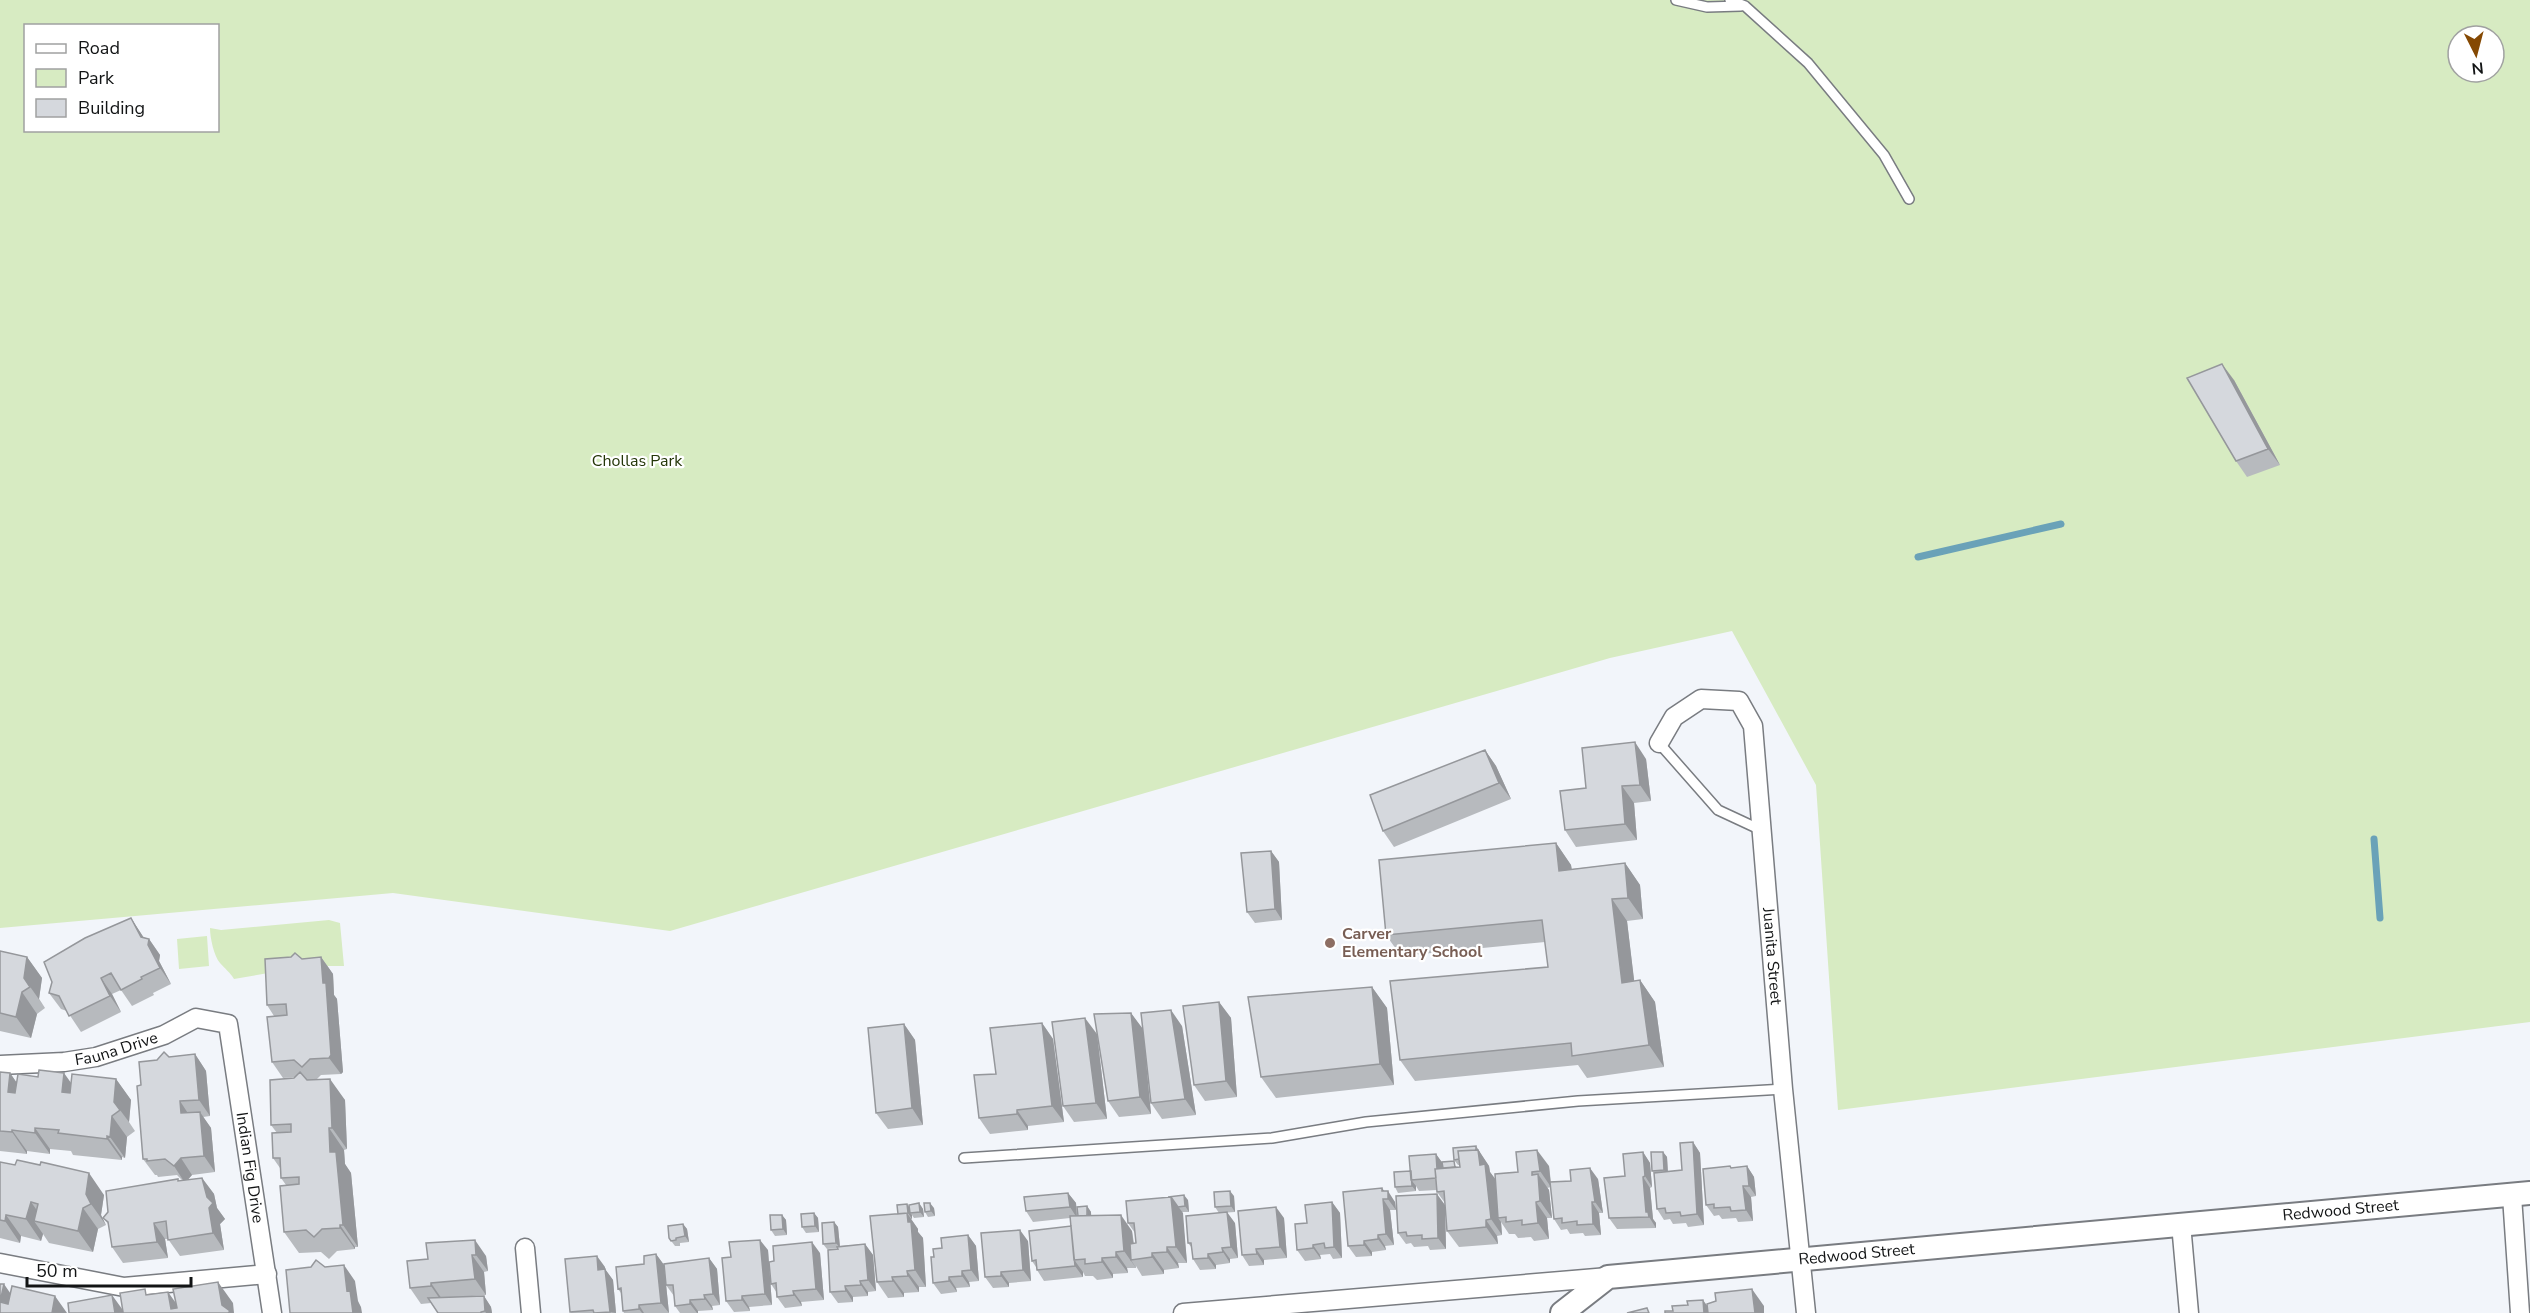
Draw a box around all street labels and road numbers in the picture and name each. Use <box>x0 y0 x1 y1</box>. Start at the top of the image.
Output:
street label: Juanita Street <box>1757 906 1787 1006</box>
street label: Fauna Drive <box>73 1027 161 1071</box>
street label: Indian Fig Drive <box>231 1111 269 1225</box>
street label: Redwood Street <box>2281 1194 2400 1227</box>
street label: Redwood Street <box>1797 1238 1916 1271</box>

